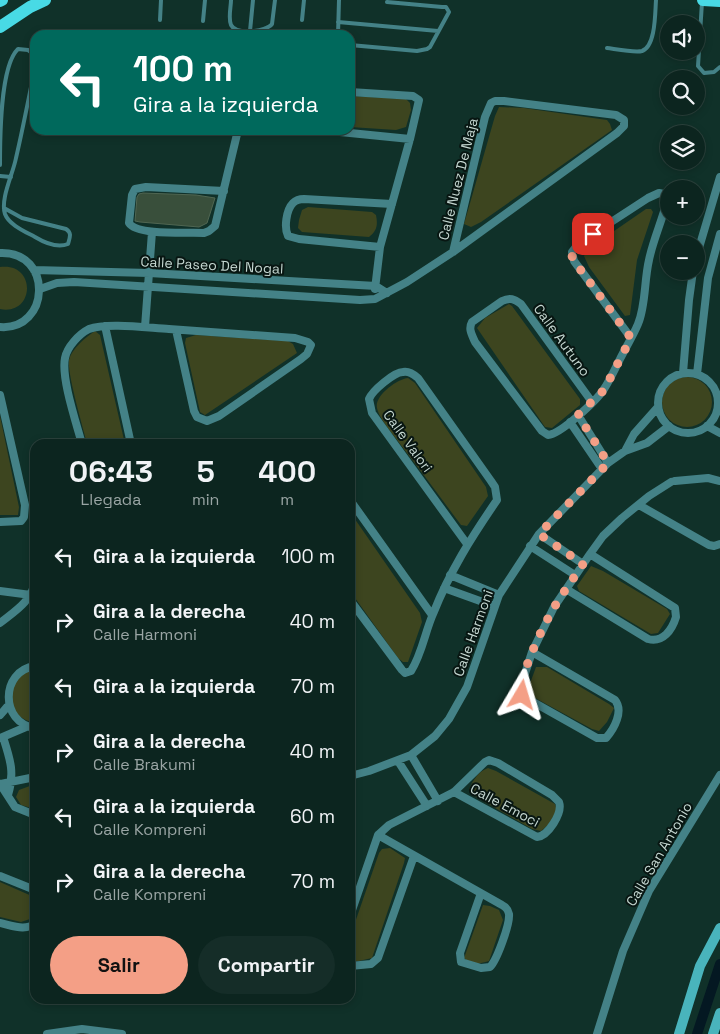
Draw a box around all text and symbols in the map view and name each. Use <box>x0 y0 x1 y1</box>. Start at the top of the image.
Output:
map controls <box>660 15 705 280</box>
button: sound <box>660 15 705 60</box>
text: 100 m <box>133 47 233 91</box>
icon: left <box>50 50 115 115</box>
button: search <box>660 70 705 115</box>
text: Gira a la izquierda <box>133 90 318 118</box>
street label: Calle Nuez De Maja <box>434 116 482 242</box>
button: layers <box>660 125 705 170</box>
button: + <box>660 180 705 225</box>
pin <box>572 213 614 255</box>
icon: arrive <box>579 220 607 248</box>
button: − <box>660 235 705 280</box>
street label: Calle Paseo Del Nogal <box>140 252 284 278</box>
street label: Calle Autuno <box>530 300 594 380</box>
street label: Calle Valori <box>379 406 437 476</box>
text: 06:43 <box>69 452 153 491</box>
text: 5 <box>197 452 215 491</box>
text: 400 <box>258 452 316 491</box>
text: Llegada <box>80 489 141 510</box>
text: min <box>192 489 219 510</box>
text: m <box>280 489 294 510</box>
icon: left <box>50 543 78 571</box>
text: Gira a la izquierda <box>93 544 255 569</box>
text: 100 m <box>281 544 335 569</box>
street label: Calle Harmoni <box>449 587 497 679</box>
text: Gira a la derecha <box>93 599 245 624</box>
icon: right <box>50 608 78 636</box>
text: 40 m <box>290 609 335 634</box>
text: Calle Harmoni <box>93 624 197 645</box>
position arrow <box>495 668 547 720</box>
icon: left <box>50 673 78 701</box>
text: Gira a la izquierda <box>93 674 255 699</box>
text: 70 m <box>291 674 335 699</box>
text: Gira a la derecha <box>93 729 245 754</box>
icon: right <box>50 738 78 766</box>
text: 40 m <box>290 739 335 764</box>
text: Calle Brakumi <box>93 754 196 775</box>
street label: Calle Emoci <box>467 779 543 831</box>
text: Gira a la izquierda <box>93 794 255 819</box>
street label: Calle San Antonio <box>622 799 696 909</box>
icon: left <box>50 803 78 831</box>
text: 60 m <box>290 804 335 829</box>
text: Calle Kompreni <box>93 819 206 840</box>
text: Gira a la derecha <box>93 859 245 884</box>
icon: right <box>50 868 78 896</box>
text: 70 m <box>291 869 335 894</box>
text: Calle Kompreni <box>93 884 206 905</box>
button: Salir <box>50 936 188 994</box>
button: Compartir <box>198 936 335 994</box>

